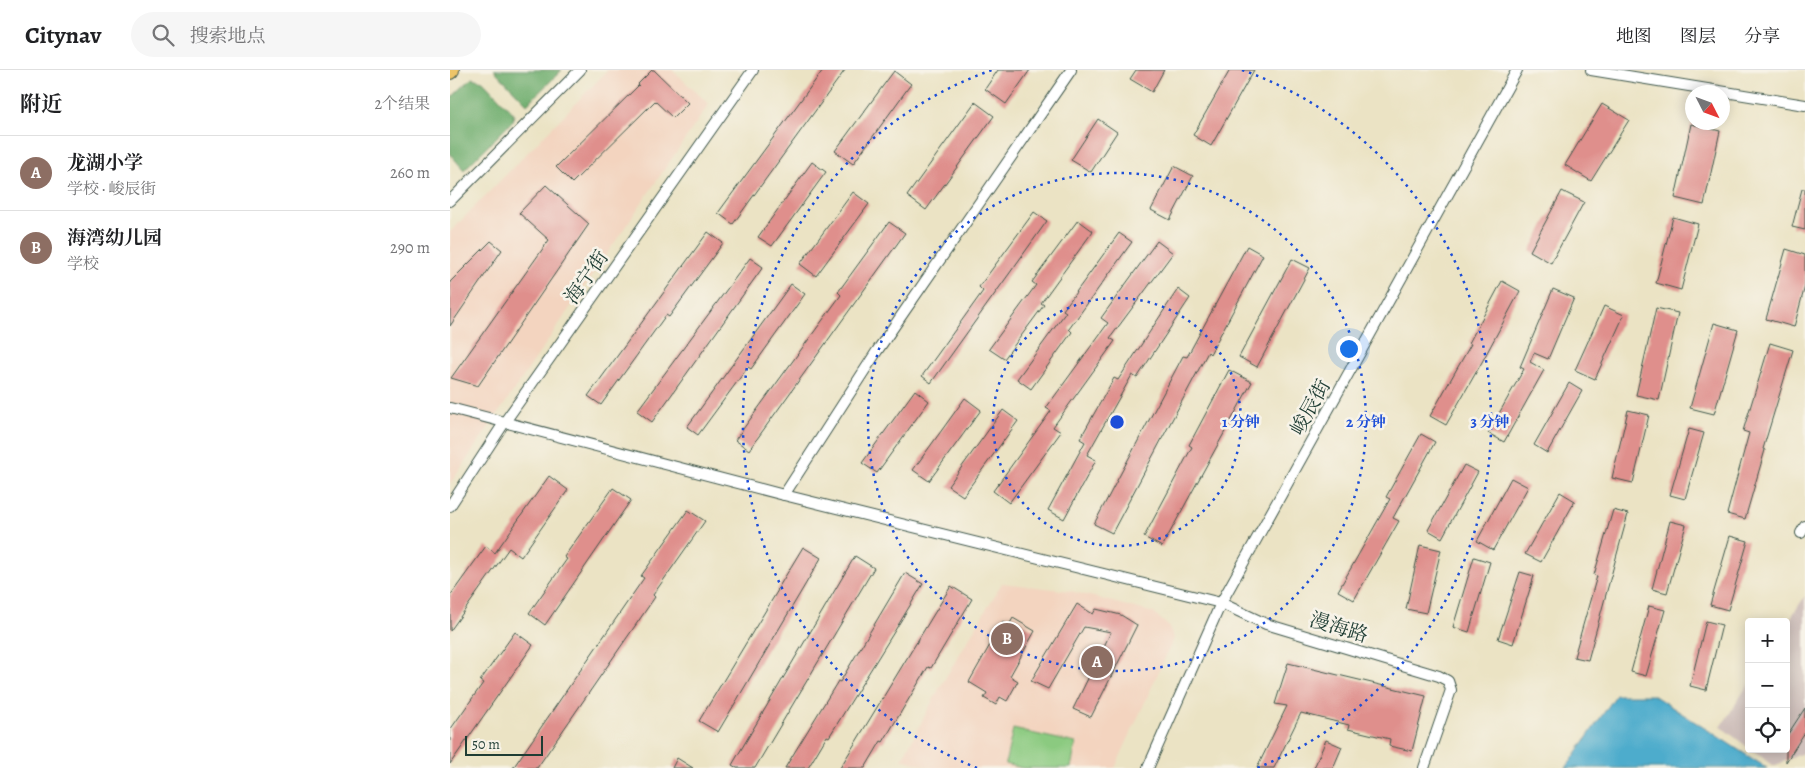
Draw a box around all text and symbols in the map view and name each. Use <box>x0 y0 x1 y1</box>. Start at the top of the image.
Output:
search box <box>131 12 481 57</box>
text: Citynav <box>25 19 101 51</box>
icon: search <box>149 21 177 49</box>
text: 搜索地点 <box>189 23 265 49</box>
text: 地图 <box>1616 24 1652 48</box>
text: 图层 <box>1680 24 1716 48</box>
text: 分享 <box>1744 24 1780 48</box>
north arrow <box>1685 85 1730 130</box>
text: 附近 <box>20 90 62 118</box>
text: 2个结果 <box>374 93 430 115</box>
text: 龙湖小学 <box>67 150 143 176</box>
text: A <box>31 162 41 184</box>
text: 260 m <box>390 162 430 184</box>
text: 学校 · 峻辰街 <box>67 178 157 200</box>
text: 海湾幼儿园 <box>67 225 162 251</box>
text: B <box>31 237 41 259</box>
text: 290 m <box>390 237 430 259</box>
street label: 海宁街 <box>558 245 615 310</box>
text: 学校 <box>67 253 99 275</box>
your location <box>1336 336 1362 362</box>
street label: 峻辰街 <box>1284 374 1337 440</box>
text: 1 分钟 <box>1222 412 1260 432</box>
text: 2 分钟 <box>1346 412 1386 432</box>
text: 3 分钟 <box>1470 412 1510 432</box>
centre of rings <box>1108 413 1126 431</box>
street label: 漫海路 <box>1306 606 1371 649</box>
map controls <box>1745 618 1790 753</box>
button: + <box>1745 618 1790 663</box>
pin: B <box>991 620 1023 658</box>
pin: A <box>1081 643 1113 681</box>
button: − <box>1745 663 1790 708</box>
button: locate <box>1745 708 1790 753</box>
scale bar <box>465 733 542 756</box>
text: 50 m <box>472 735 500 754</box>

